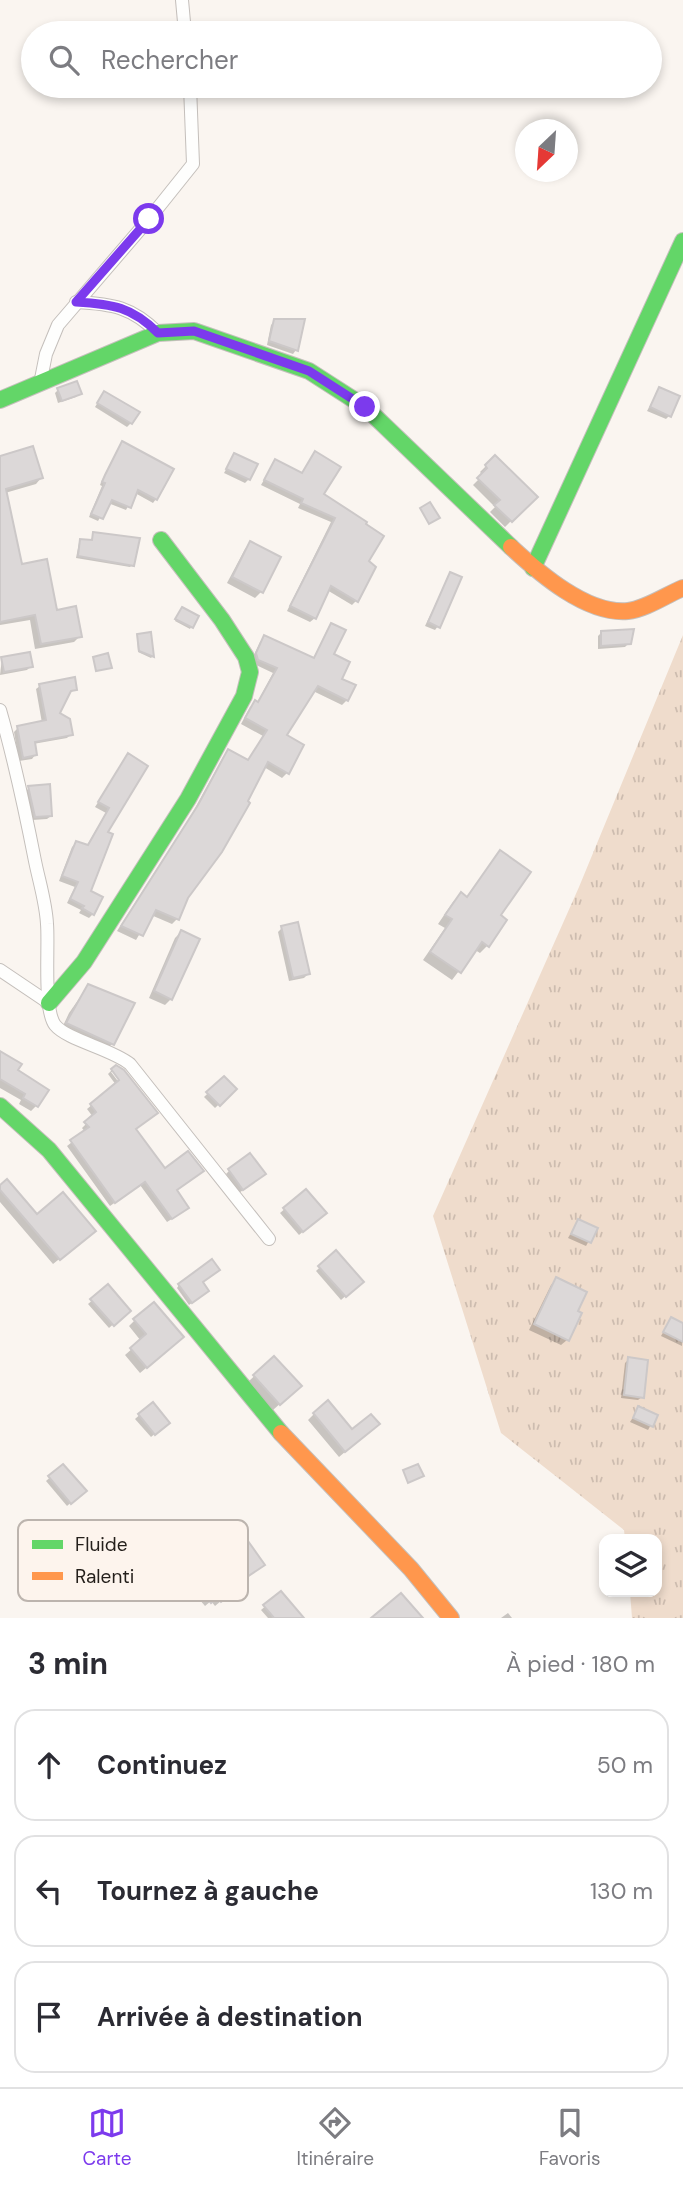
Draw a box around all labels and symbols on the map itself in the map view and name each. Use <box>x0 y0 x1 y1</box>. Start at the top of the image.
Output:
north arrow <box>515 119 578 182</box>
route start <box>133 203 164 234</box>
route end <box>349 391 380 422</box>
legend <box>18 1520 248 1601</box>
text: Fluide <box>75 1532 128 1557</box>
text: Ralenti <box>75 1564 134 1589</box>

